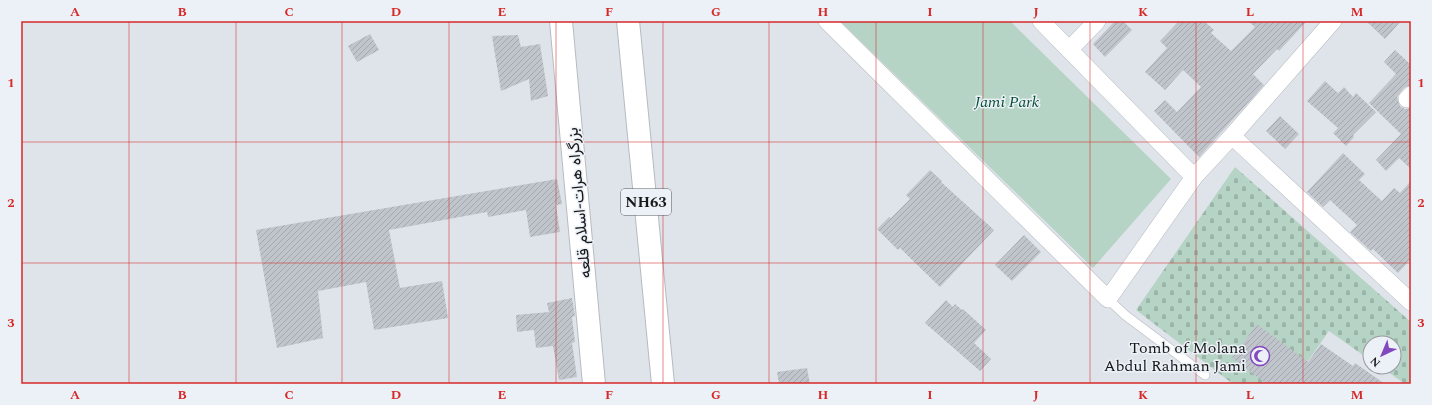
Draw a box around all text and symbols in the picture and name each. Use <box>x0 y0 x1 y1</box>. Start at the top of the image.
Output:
text: A <box>70 2 80 22</box>
text: B <box>177 2 187 22</box>
text: C <box>284 2 294 22</box>
text: D <box>391 2 401 22</box>
text: E <box>498 2 507 22</box>
text: F <box>605 2 613 22</box>
text: G <box>711 2 721 22</box>
text: H <box>818 2 829 22</box>
text: I <box>927 2 933 22</box>
text: J <box>1033 2 1039 22</box>
text: K <box>1138 2 1148 22</box>
text: L <box>1246 2 1254 22</box>
text: M <box>1351 2 1364 22</box>
text: 1 <box>7 73 15 93</box>
text: 1 <box>1417 73 1425 93</box>
park label: Jami Park <box>974 90 1040 114</box>
street label: بزرگراه هرات-اسلام قلعه <box>560 127 598 279</box>
road number: NH63 <box>621 189 671 215</box>
text: 2 <box>7 193 15 213</box>
text: 2 <box>1417 193 1425 213</box>
text: 3 <box>7 313 15 333</box>
text: 3 <box>1417 313 1425 333</box>
north arrow <box>1362 335 1402 375</box>
place label: Tomb of Molana Abdul Rahman Jami <box>1104 336 1246 378</box>
mosque icon: Tomb of Molana Abdul Rahman Jami <box>1249 345 1271 367</box>
text: N <box>1366 353 1385 371</box>
text: A <box>70 385 80 405</box>
text: B <box>177 385 187 405</box>
text: C <box>284 385 294 405</box>
text: D <box>391 385 401 405</box>
text: E <box>498 385 507 405</box>
text: F <box>605 385 613 405</box>
text: G <box>711 385 721 405</box>
text: H <box>818 385 829 405</box>
text: I <box>927 385 933 405</box>
text: J <box>1033 385 1039 405</box>
text: K <box>1138 385 1148 405</box>
text: L <box>1246 385 1254 405</box>
text: M <box>1351 385 1364 405</box>

